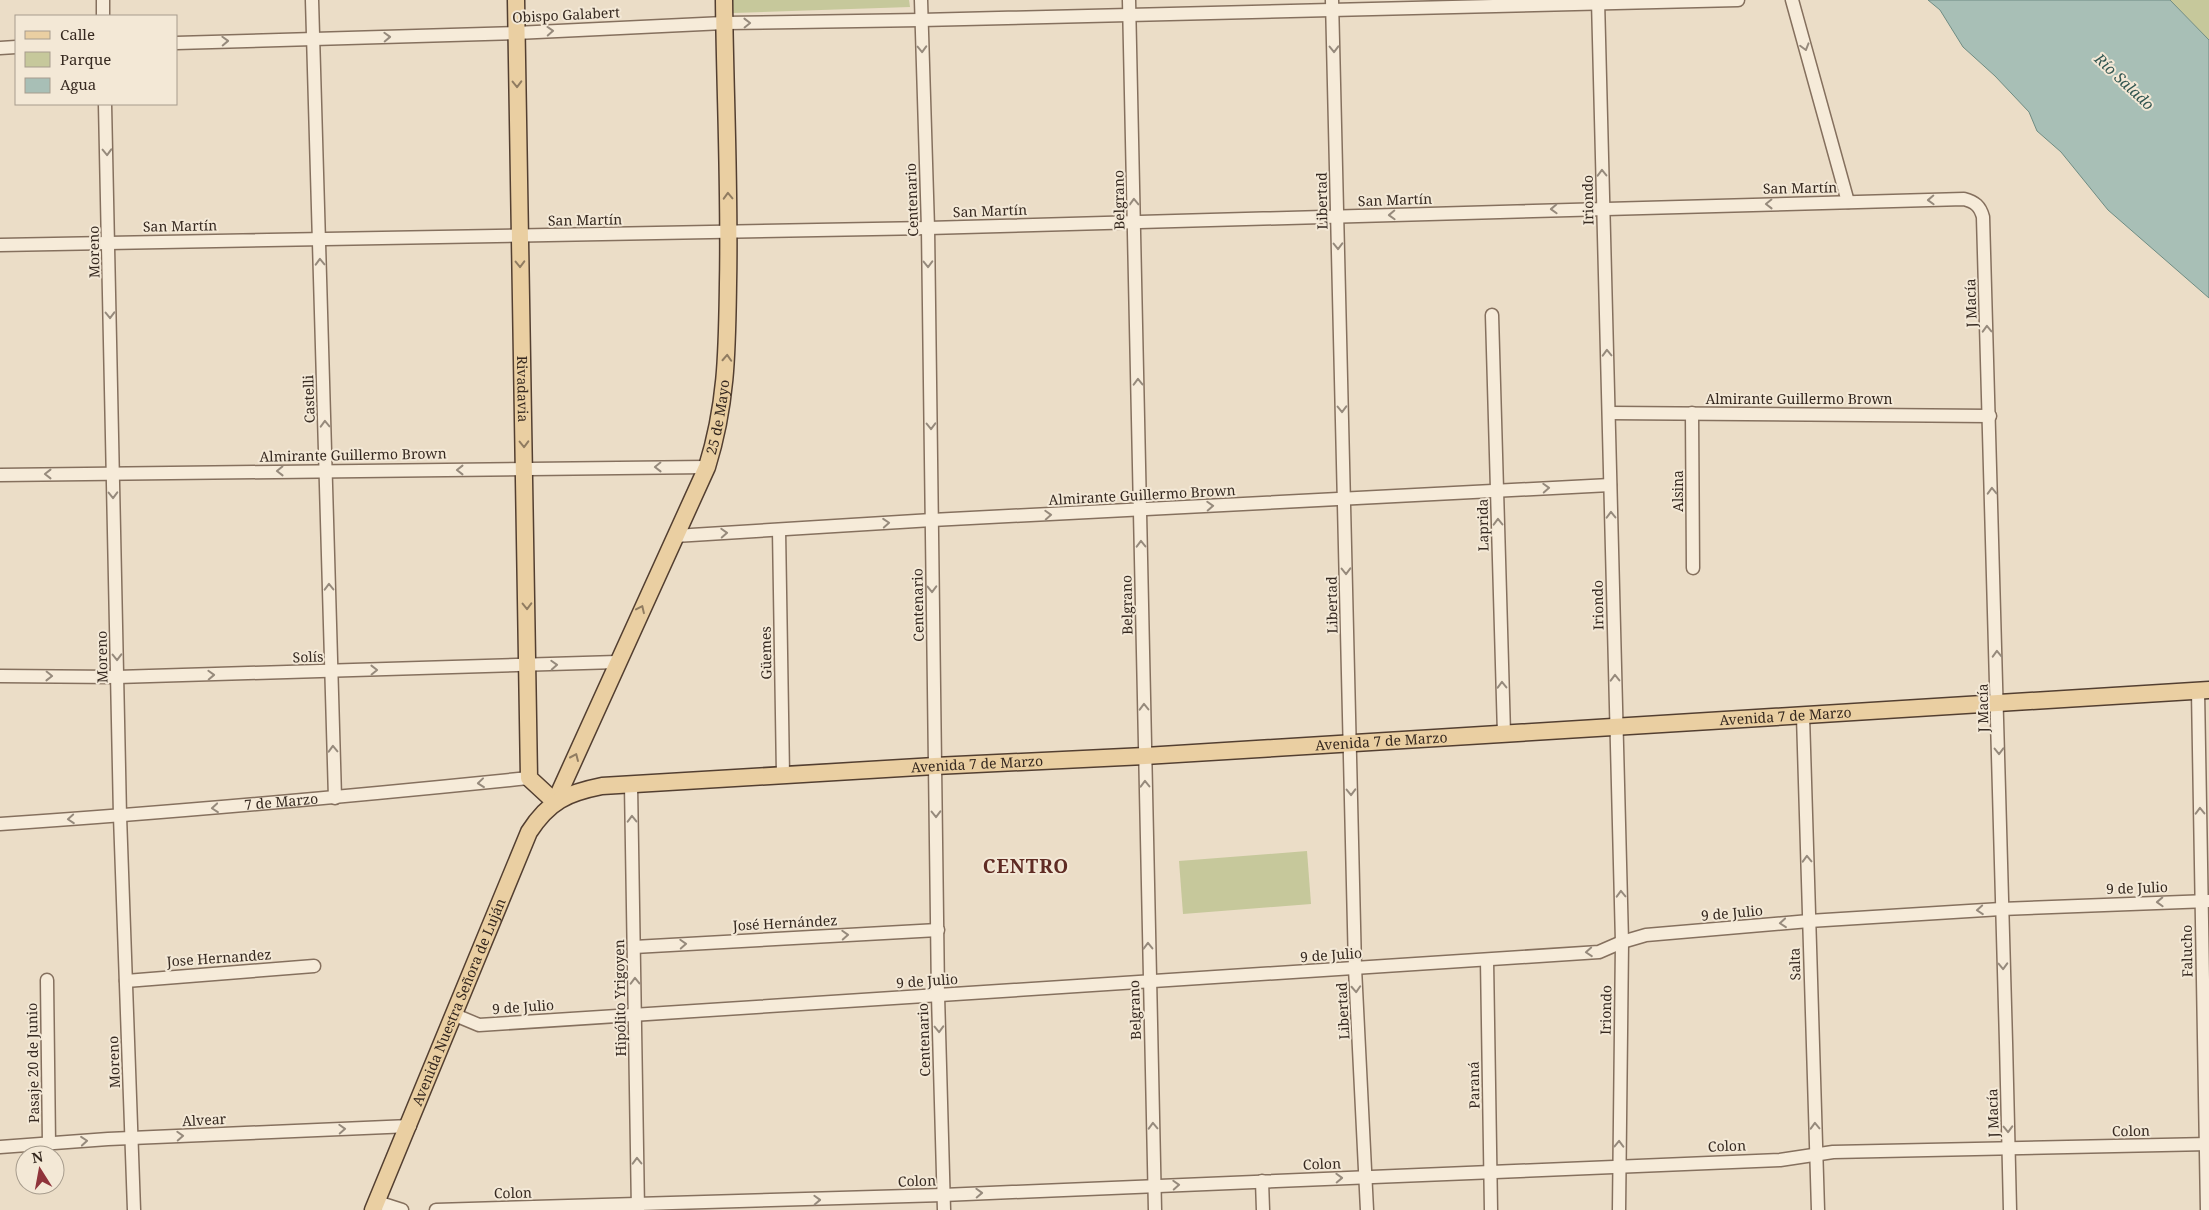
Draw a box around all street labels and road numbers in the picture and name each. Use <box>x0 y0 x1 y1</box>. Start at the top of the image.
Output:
street label: Obispo Galabert <box>512 2 620 27</box>
street label: Centenario <box>901 163 922 237</box>
street label: Belgrano <box>1108 170 1129 230</box>
street label: Libertad <box>1311 172 1331 230</box>
street label: Iriondo <box>1578 175 1597 225</box>
street label: San Martín <box>1763 177 1837 198</box>
street label: San Martín <box>1358 189 1432 210</box>
street label: San Martín <box>953 200 1027 221</box>
street label: San Martín <box>548 209 622 230</box>
street label: San Martín <box>143 215 217 236</box>
street label: Moreno <box>84 226 103 278</box>
street label: J Macía <box>1960 278 1981 329</box>
street label: Rivadavia <box>513 355 533 423</box>
street label: Castelli <box>298 374 319 424</box>
street label: 25 de Mayo <box>701 379 733 457</box>
street label: Almirante Guillermo Brown <box>1705 389 1893 408</box>
street label: Almirante Guillermo Brown <box>259 443 447 466</box>
street label: Alsina <box>1668 470 1687 512</box>
street label: Almirante Guillermo Brown <box>1048 480 1236 509</box>
street label: Laprida <box>1473 498 1492 552</box>
street label: Centenario <box>907 568 928 642</box>
street label: Belgrano <box>1116 575 1137 635</box>
street label: Libertad <box>1321 576 1341 634</box>
street label: Iriondo <box>1588 580 1607 630</box>
street label: Güemes <box>756 626 775 680</box>
street label: Moreno <box>92 631 111 683</box>
street label: Solís <box>292 646 324 667</box>
street label: J Macía <box>1973 683 1992 734</box>
street label: Avenida 7 de Marzo <box>1719 702 1852 729</box>
street label: Avenida 7 de Marzo <box>1315 727 1448 754</box>
street label: Avenida 7 de Marzo <box>910 751 1044 776</box>
street label: 7 de Marzo <box>243 789 319 814</box>
street label: 9 de Julio <box>2106 877 2168 898</box>
street label: Avenida Nuestra Señora de Luján <box>407 895 510 1109</box>
street label: 9 de Julio <box>1700 900 1764 925</box>
street label: José Hernández <box>731 910 838 935</box>
street label: Falucho <box>2177 925 2196 978</box>
street label: Hipólito Yrigoyen <box>609 939 630 1057</box>
street label: 9 de Julio <box>1299 943 1363 966</box>
street label: Jose Hernandez <box>165 944 272 971</box>
street label: Salta <box>1784 947 1805 981</box>
street label: 9 de Julio <box>895 969 959 992</box>
street label: Belgrano <box>1124 980 1145 1040</box>
street label: Libertad <box>1331 982 1353 1040</box>
street label: Iriondo <box>1596 985 1615 1035</box>
street label: 9 de Julio <box>491 995 555 1018</box>
street label: Pasaje 20 de Junio <box>22 1003 43 1123</box>
street label: Centenario <box>913 1003 934 1077</box>
street label: Moreno <box>103 1035 124 1089</box>
street label: Paraná <box>1464 1061 1483 1109</box>
street label: J Macía <box>1982 1088 2003 1139</box>
street label: Alvear <box>181 1109 227 1130</box>
street label: Colon <box>2112 1121 2150 1140</box>
street label: Colon <box>1708 1135 1746 1156</box>
street label: Colon <box>1303 1153 1341 1174</box>
street label: Colon <box>898 1170 936 1191</box>
street label: Colon <box>494 1183 532 1202</box>

